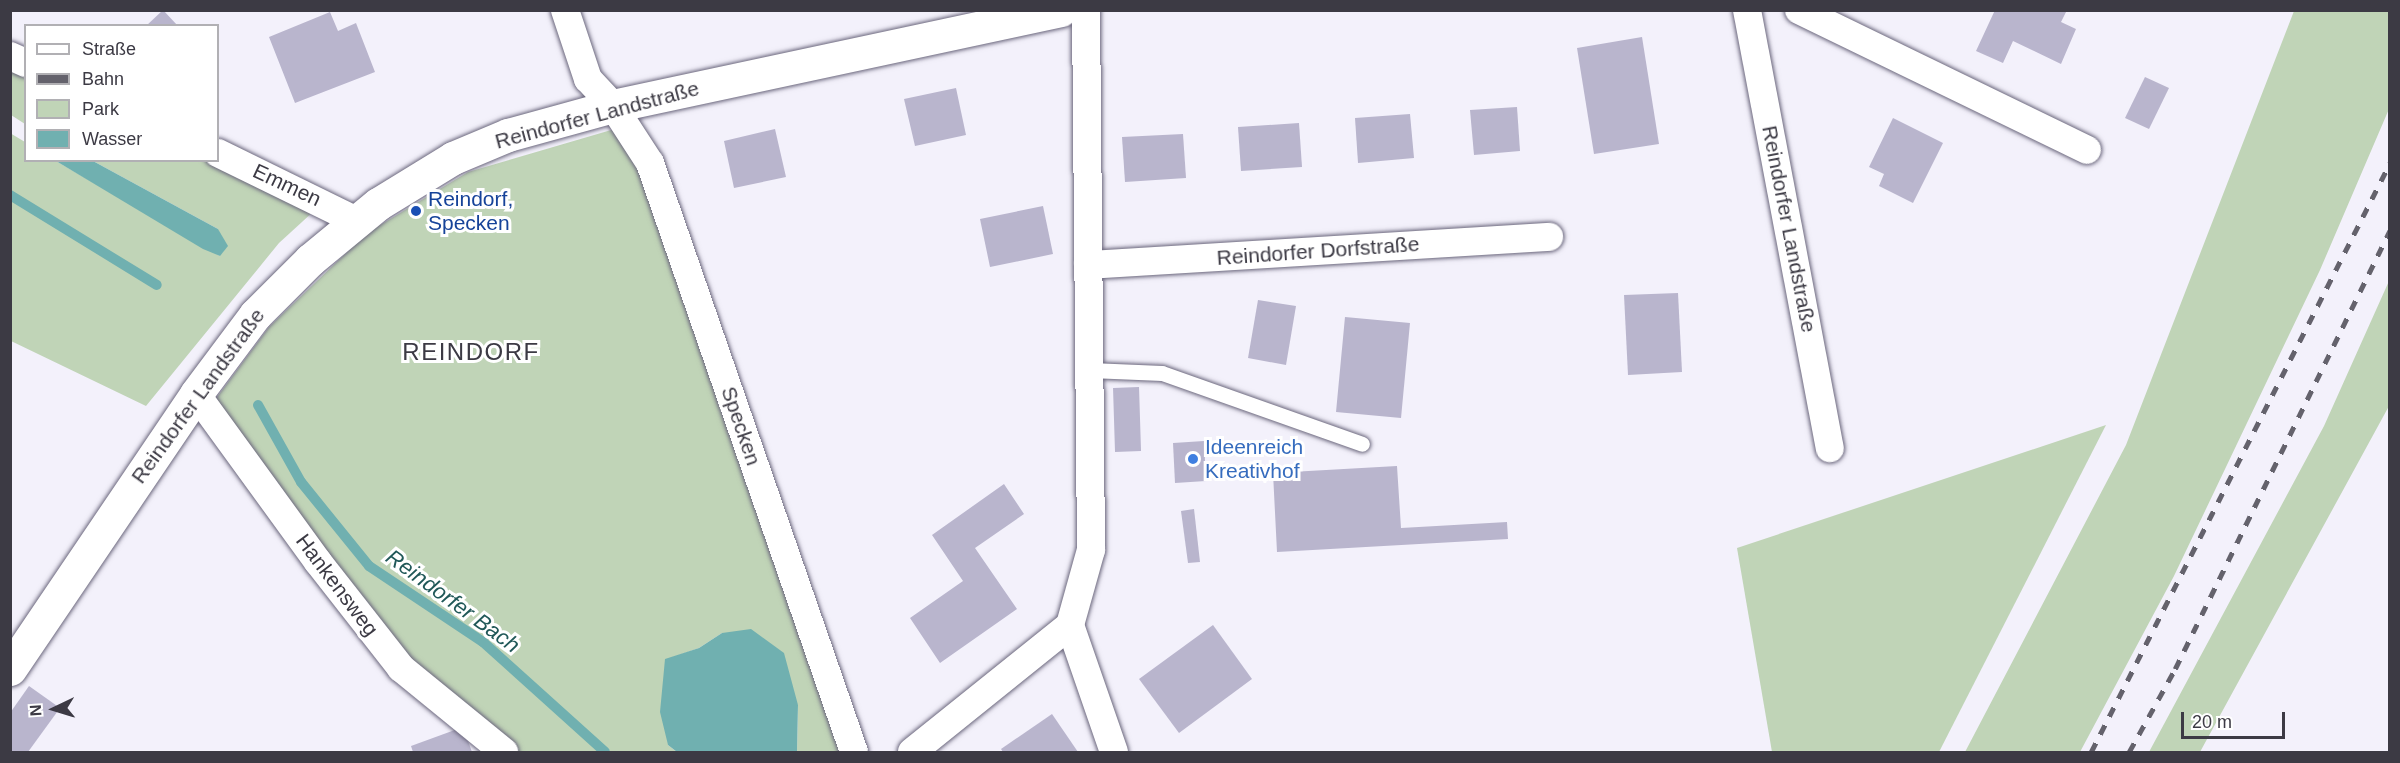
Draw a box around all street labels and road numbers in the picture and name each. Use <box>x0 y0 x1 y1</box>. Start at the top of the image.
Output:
street label: Reindorfer Landstraße <box>492 76 702 154</box>
street label: Reindorfer Landstraße <box>1757 123 1821 335</box>
street label: Emmen <box>249 158 325 212</box>
street label: Reindorfer Dorfstraße <box>1216 231 1420 271</box>
street label: Reindorfer Landstraße <box>126 304 270 488</box>
street label: Specken <box>716 383 766 469</box>
street label: Hankensweg <box>290 529 384 641</box>

